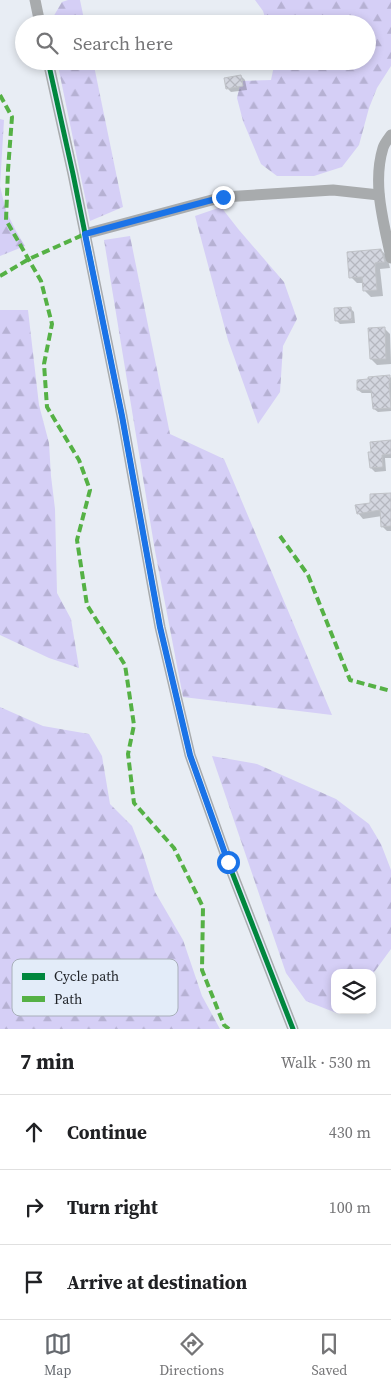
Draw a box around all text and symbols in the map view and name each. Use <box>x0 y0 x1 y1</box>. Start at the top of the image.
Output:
search box <box>15 15 376 70</box>
icon: search <box>33 29 61 57</box>
text: Search here <box>73 30 173 56</box>
route end <box>212 186 235 209</box>
route start <box>217 851 240 874</box>
legend <box>12 959 178 1016</box>
text: Cycle path <box>54 966 119 986</box>
map controls <box>331 969 376 1014</box>
button: layers <box>331 969 376 1014</box>
text: Path <box>54 989 82 1009</box>
text: 7 min <box>20 1047 75 1076</box>
text: Walk · 530 m <box>281 1051 371 1073</box>
icon: ahead <box>20 1118 48 1146</box>
text: Continue <box>67 1119 147 1145</box>
text: 430 m <box>329 1121 371 1143</box>
icon: right <box>20 1193 48 1221</box>
text: Turn right <box>67 1194 158 1220</box>
text: 100 m <box>329 1196 371 1218</box>
icon: arrive <box>20 1268 48 1296</box>
text: Arrive at destination <box>67 1269 247 1295</box>
tab: Map <box>44 1330 72 1380</box>
tab: Directions <box>159 1330 224 1380</box>
tab: Saved <box>311 1330 347 1380</box>

